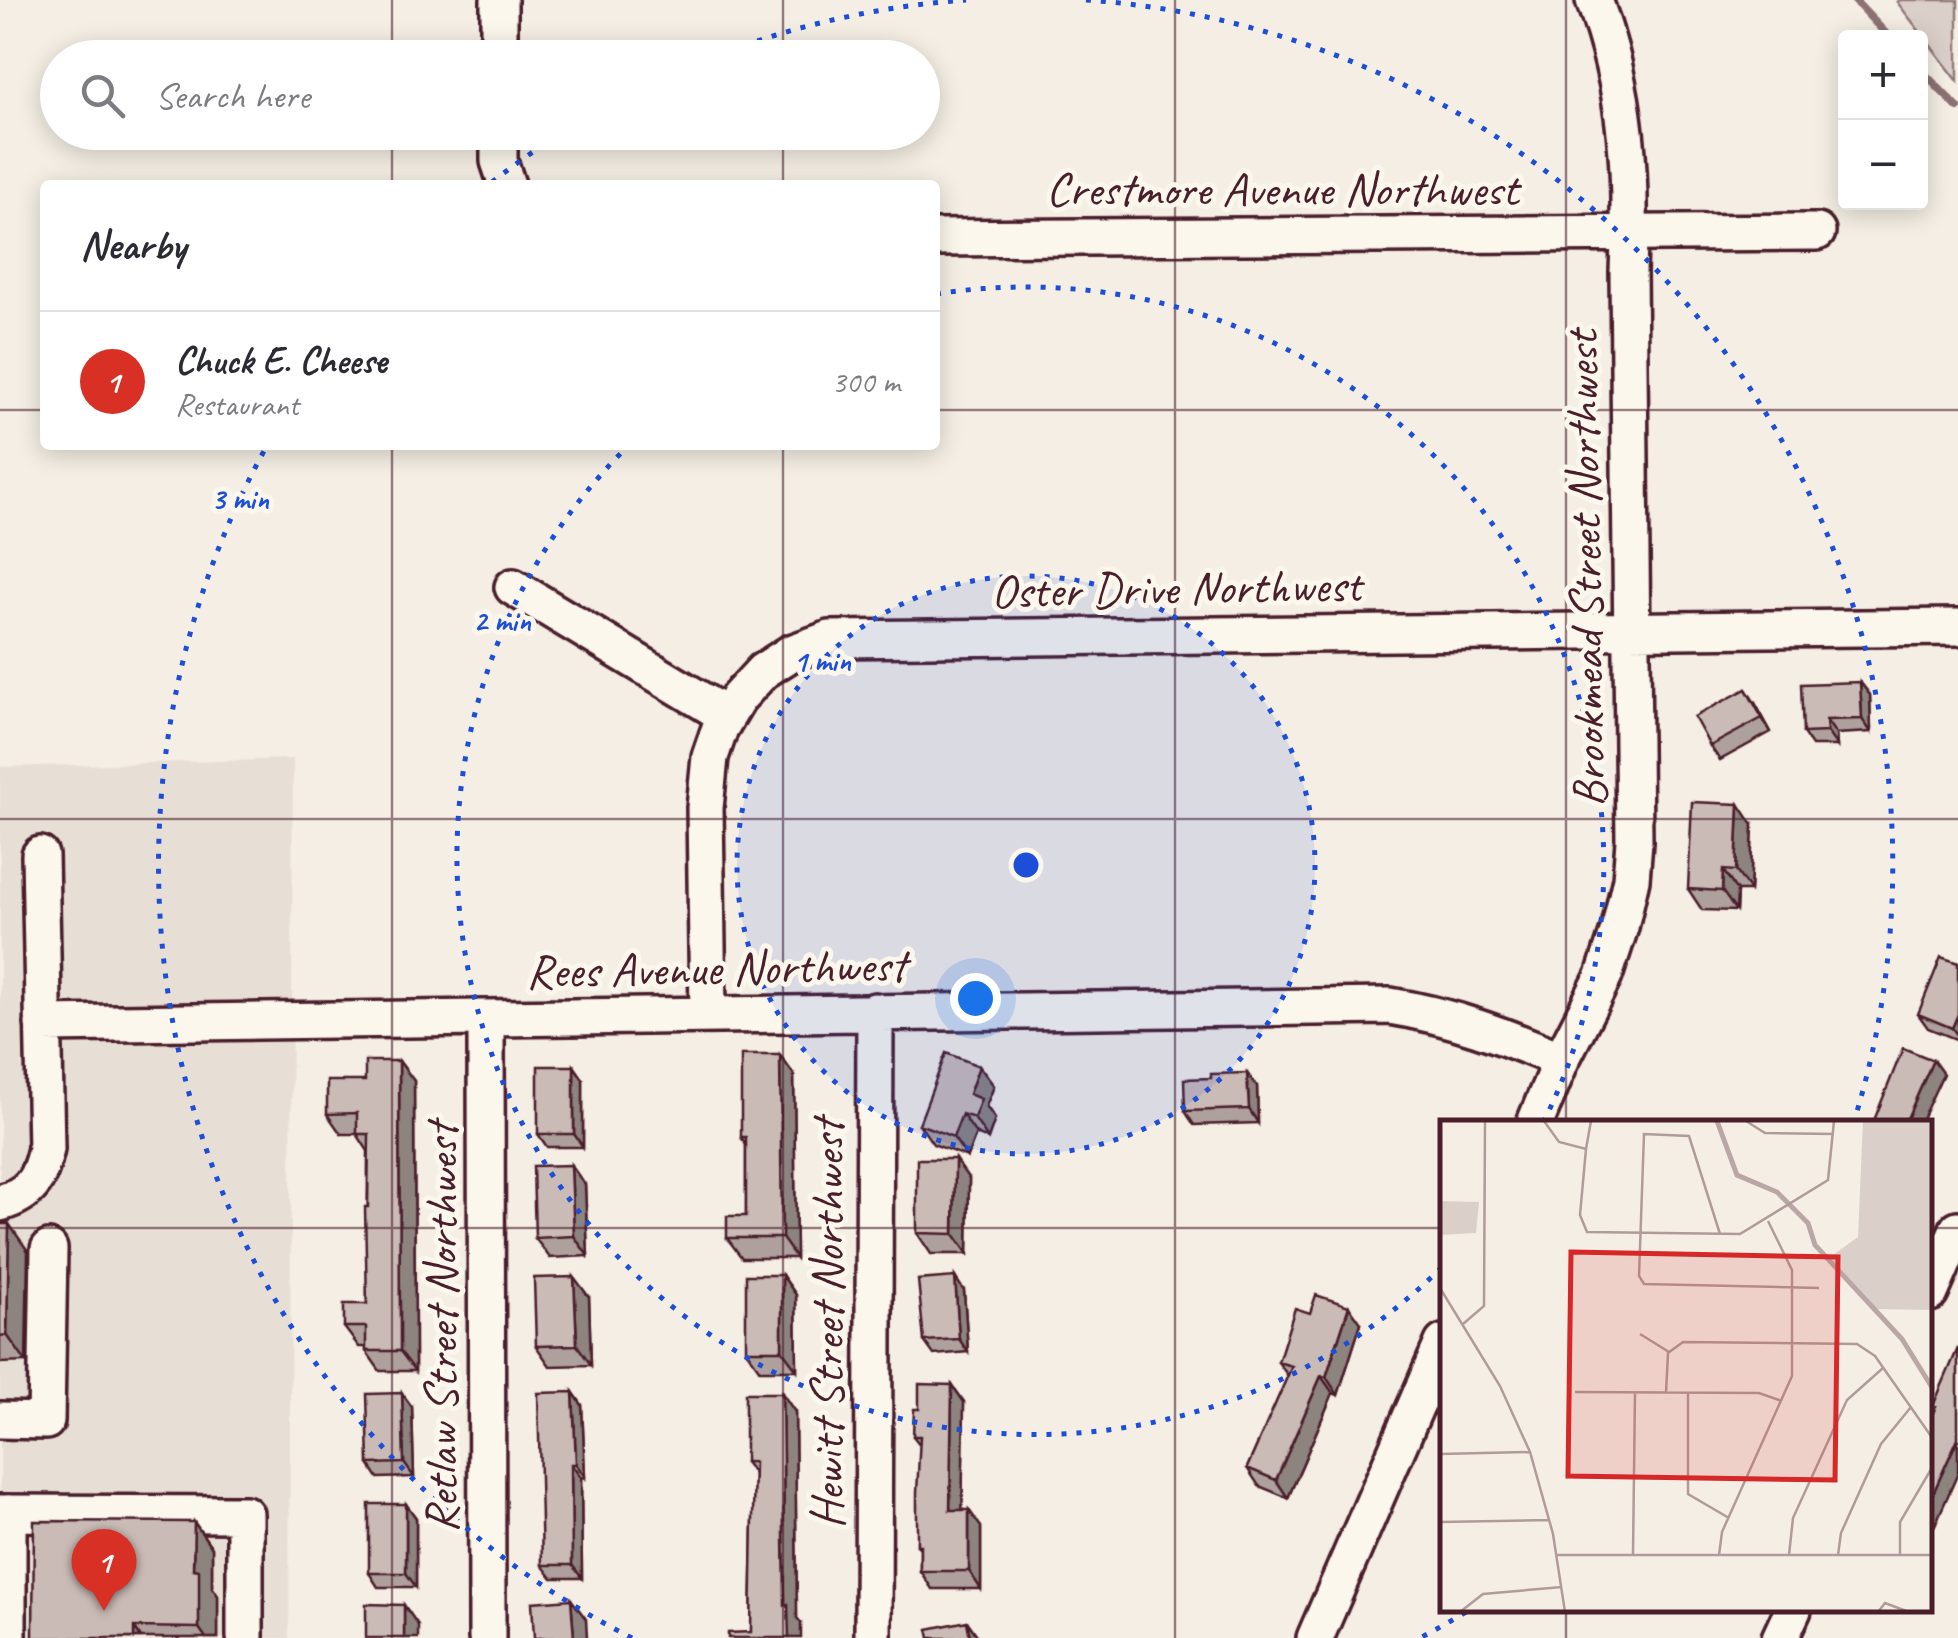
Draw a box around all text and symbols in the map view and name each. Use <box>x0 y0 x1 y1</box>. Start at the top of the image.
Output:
map controls <box>1838 30 1928 210</box>
button: + <box>1838 30 1928 120</box>
search box <box>40 40 940 150</box>
icon: search <box>75 68 130 123</box>
text: Search here <box>155 72 310 119</box>
button: − <box>1838 120 1928 210</box>
street label: Crestmore Avenue Northwest <box>1046 159 1522 219</box>
text: Nearby <box>80 219 186 272</box>
street label: Brookmead Street Northwest <box>1551 326 1619 808</box>
text: Chuck E. Cheese <box>175 337 387 384</box>
text: 1 <box>105 361 120 402</box>
text: 300 m <box>831 361 900 402</box>
text: Restaurant <box>175 384 299 425</box>
text: 3 min <box>211 480 270 518</box>
street label: Oster Drive Northwest <box>990 555 1366 621</box>
text: 2 min <box>473 602 532 640</box>
text: 1 min <box>793 642 852 680</box>
centre of rings <box>1008 847 1044 883</box>
street label: Rees Avenue Northwest <box>526 935 913 1001</box>
your location <box>950 973 1001 1024</box>
street label: Hewitt Street Northwest <box>797 1113 857 1529</box>
street label: Retlaw Street Northwest <box>411 1117 471 1533</box>
inset map <box>1440 1120 1933 1613</box>
pin: 1 <box>72 1528 136 1611</box>

